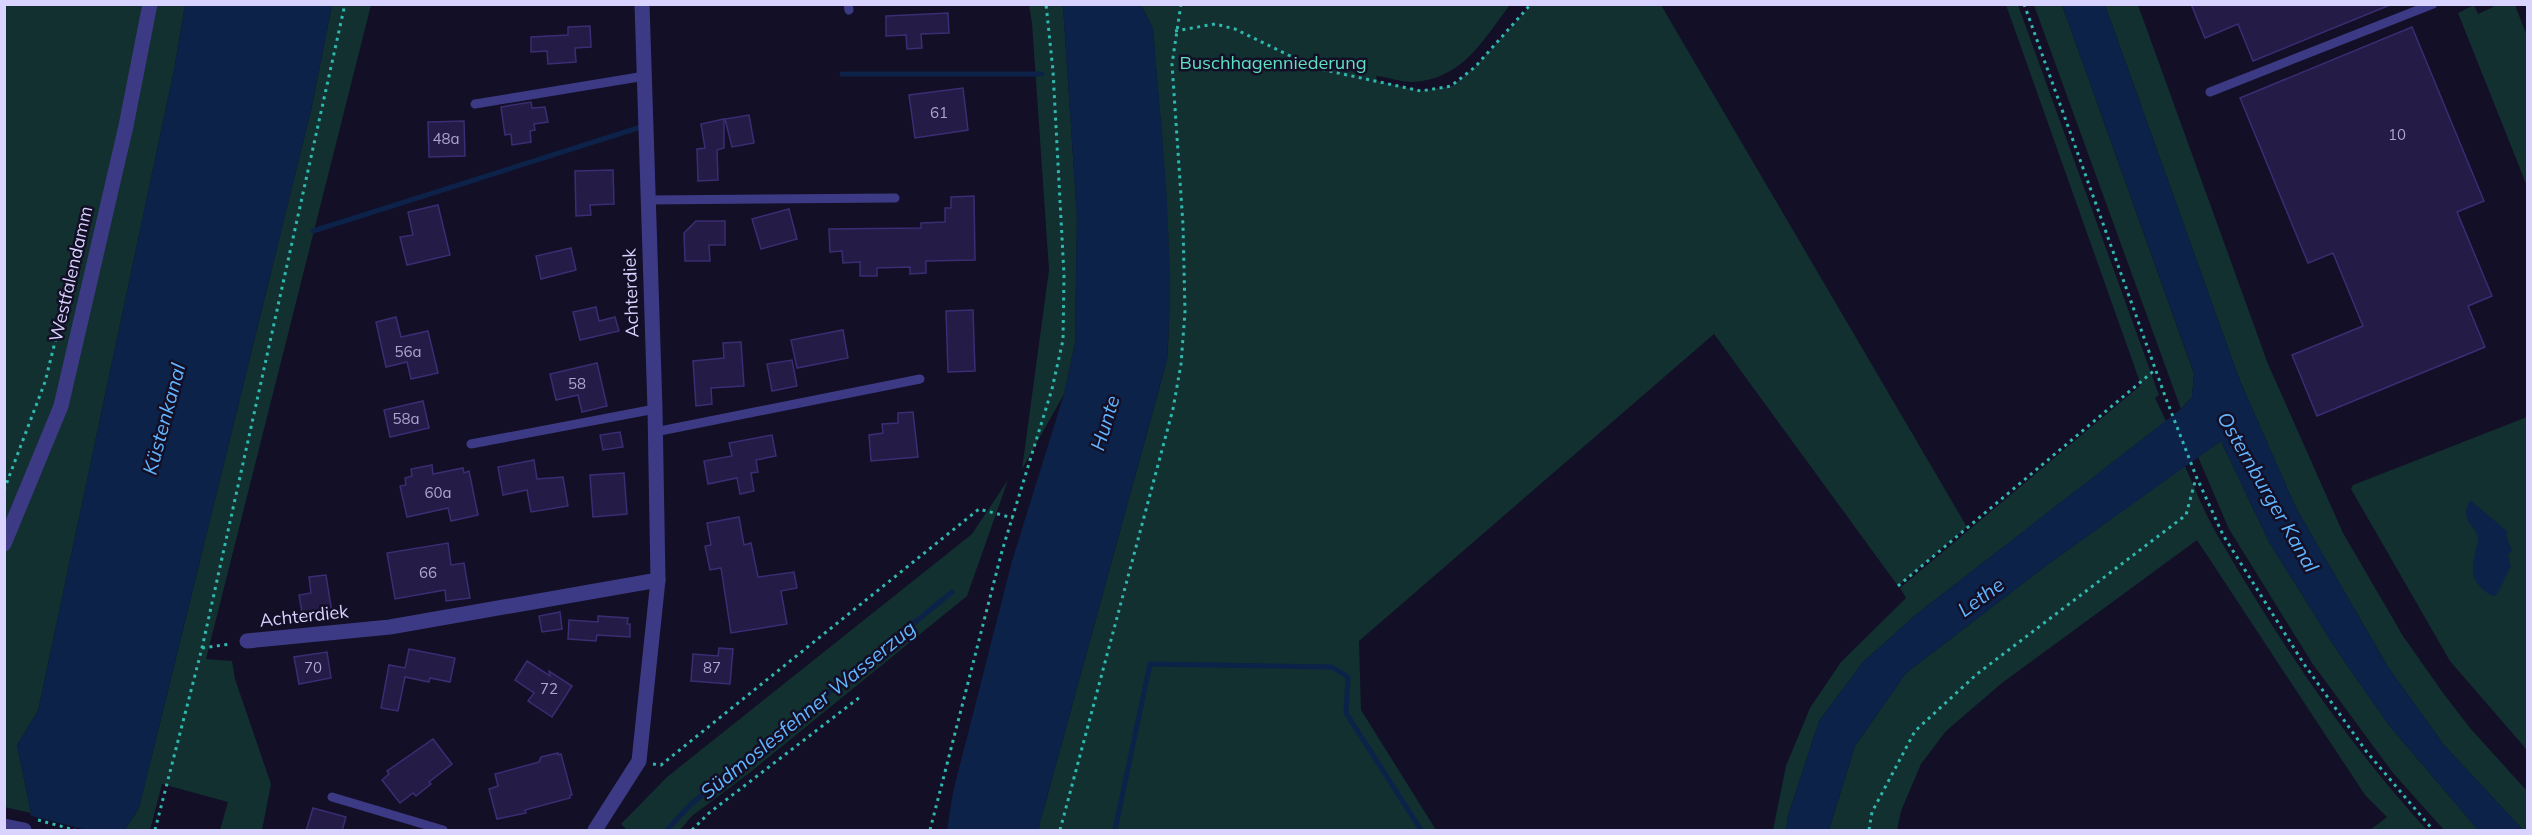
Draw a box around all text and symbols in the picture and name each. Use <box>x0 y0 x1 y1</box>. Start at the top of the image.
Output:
park label: Buschhagenniederung <box>1179 51 1367 74</box>
house number: 61 <box>930 103 948 122</box>
house number: 10 <box>2388 125 2406 144</box>
house number: 48a <box>432 129 460 148</box>
street label: Westfalendamm <box>44 204 97 344</box>
street label: Achterdiek <box>617 247 644 338</box>
house number: 56a <box>394 342 422 361</box>
water label: Küstenkanal <box>137 360 190 477</box>
house number: 58 <box>568 374 586 393</box>
water label: Hunte <box>1084 392 1125 453</box>
water label: Osternburger Kanal <box>2212 407 2325 577</box>
house number: 58a <box>392 409 420 428</box>
house number: 60a <box>424 483 452 502</box>
house number: 66 <box>419 563 437 582</box>
water label: Lethe <box>1953 571 2009 622</box>
street label: Achterdiek <box>258 599 350 632</box>
water label: Südmoslesfehner Wasserzug <box>695 615 920 804</box>
house number: 70 <box>304 658 322 677</box>
house number: 87 <box>703 658 721 677</box>
house number: 72 <box>540 679 558 698</box>

